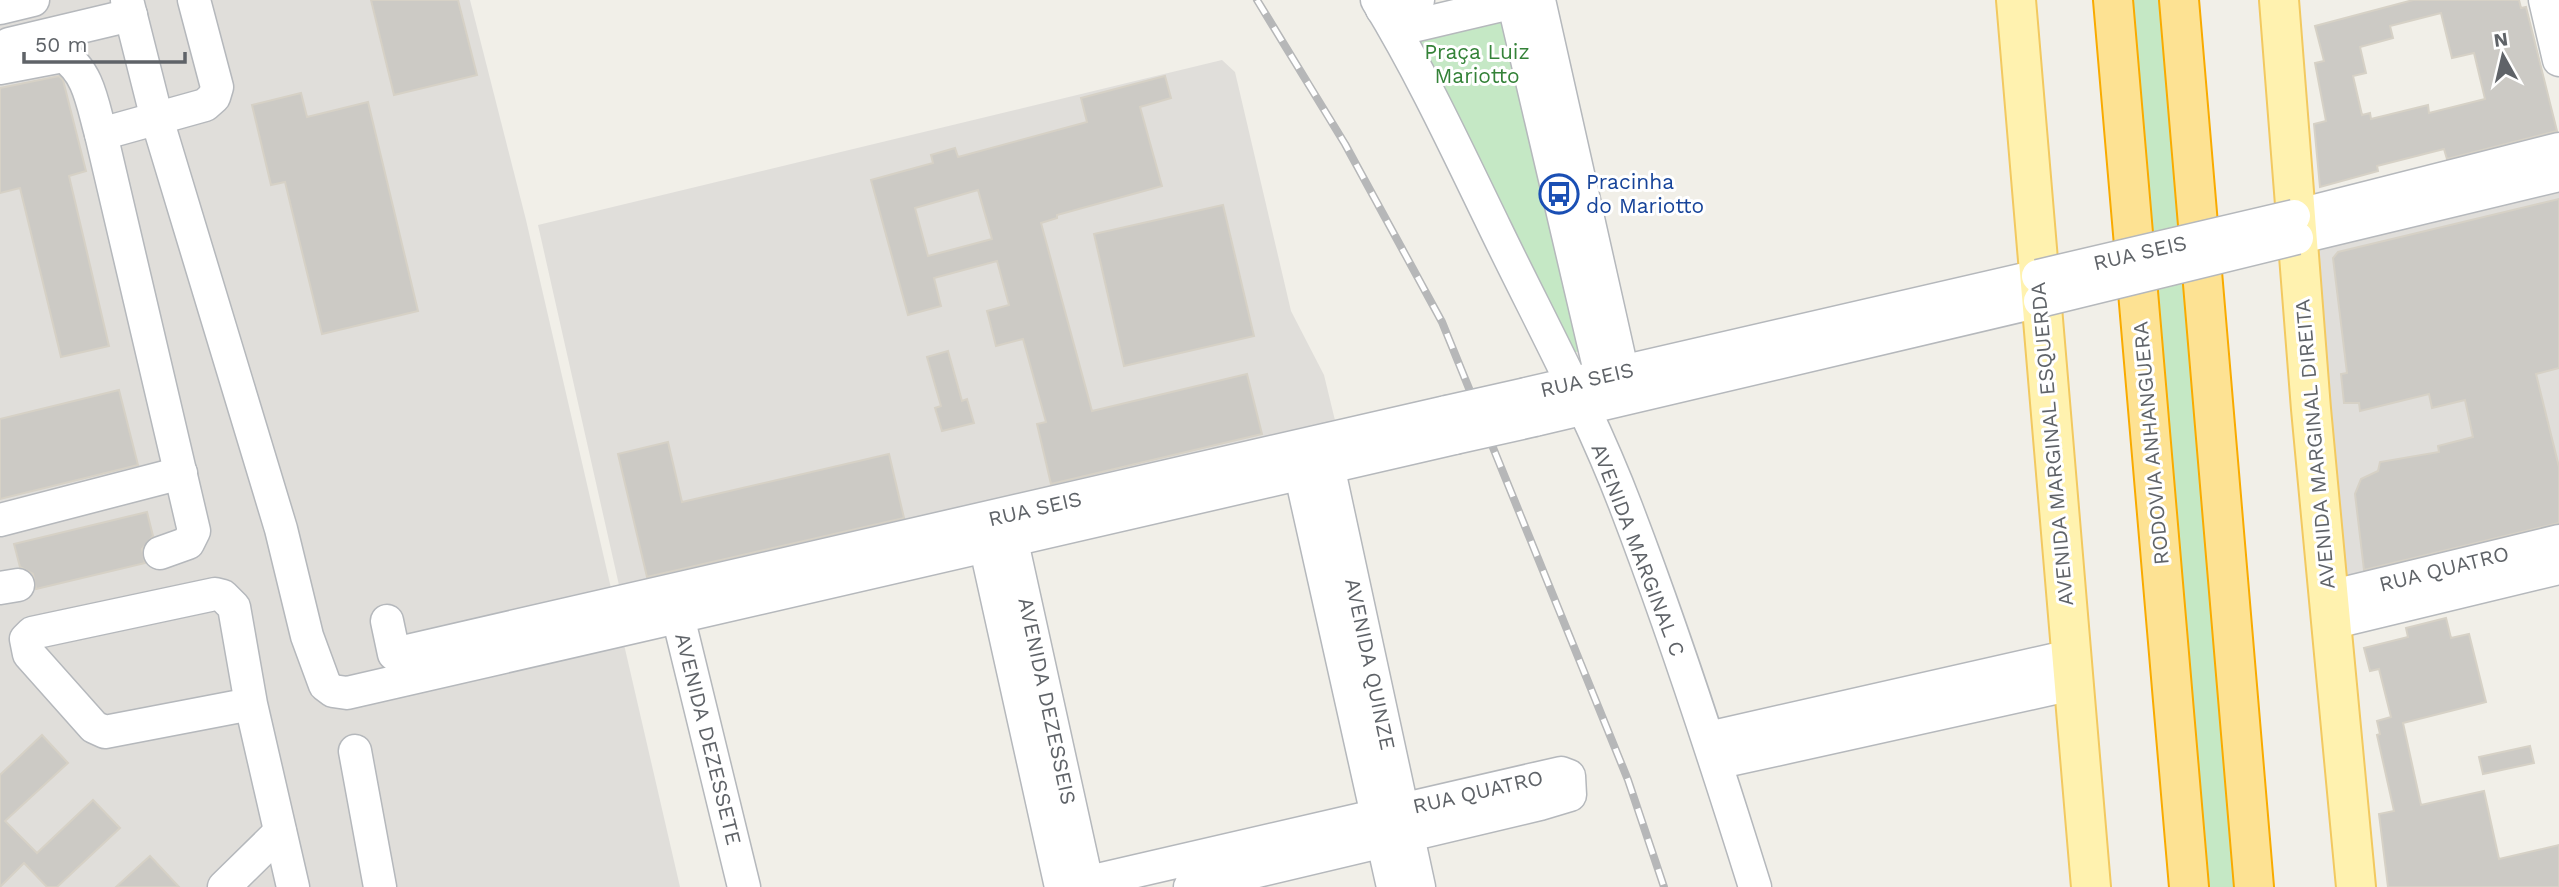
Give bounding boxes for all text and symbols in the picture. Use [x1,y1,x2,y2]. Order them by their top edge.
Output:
scale bar [24,21,186,65]
north arrow [2468,21,2538,91]
text: N [2492,27,2509,52]
text: 50 m [35,32,87,57]
park label: Praça Luiz Mariotto [1424,39,1530,88]
place label: Pracinha do Mariotto [1586,169,1704,218]
bus stop icon: Pracinha do Mariotto [1538,173,1580,215]
street label: RUA SEIS [2091,230,2189,275]
street label: AVENIDA MARGINAL ESQUERDA [2025,281,2078,607]
street label: AVENIDA MARGINAL DIREITA [2289,298,2340,590]
street label: RODOVIA ANHANGUERA [2127,320,2174,566]
street label: RUA SEIS [1538,357,1636,402]
street label: AVENIDA MARGINAL C [1586,440,1691,660]
street label: RUA SEIS [986,486,1084,531]
street label: RUA QUATRO [2376,540,2511,597]
street label: AVENIDA QUINZE [1340,576,1401,752]
street label: AVENIDA DEZESSEIS [1013,595,1082,807]
street label: AVENIDA DEZESSETE [670,630,747,848]
street label: RUA QUATRO [1410,764,1545,819]

